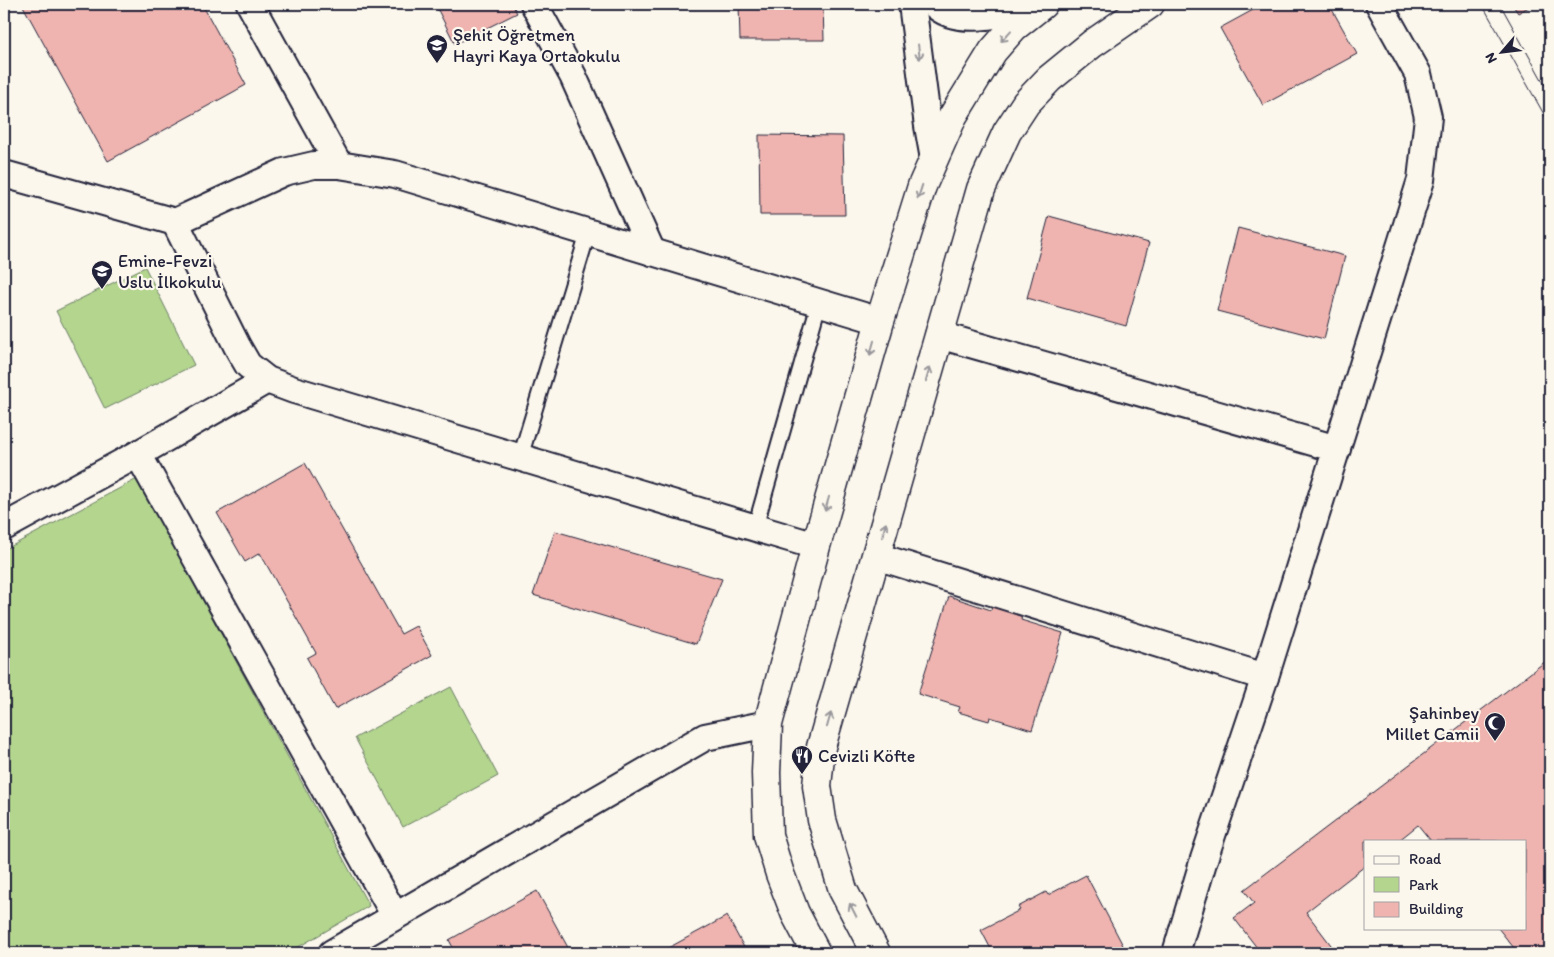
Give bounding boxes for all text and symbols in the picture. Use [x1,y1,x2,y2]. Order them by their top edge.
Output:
place label: Şehit Öğretmen Hayri Kaya Ortaokulu [453,24,620,67]
north arrow [1476,28,1526,78]
one-way arrow [1001,29,1012,42]
school or university icon: Şehit Öğretmen Hayri Kaya Ortaokulu [425,33,449,64]
one-way arrow [914,44,924,60]
text: N [1481,50,1501,66]
one-way arrow [915,184,924,200]
place label: Emine-Fevzi Uslu İlkokulu [118,250,221,293]
school or university icon: Emine-Fevzi Uslu İlkokulu [90,259,114,290]
one-way arrow [867,339,876,355]
one-way arrow [924,366,934,382]
one-way arrow [822,496,832,512]
one-way arrow [879,522,889,538]
place label: Şahinbey Millet Camii [1385,702,1480,745]
mosque icon: Şahinbey Millet Camii [1483,711,1507,742]
one-way arrow [825,712,835,728]
restaurant icon: Cevizli Köfte [790,744,814,775]
place label: Cevizli Köfte [818,745,915,767]
legend [1364,840,1526,930]
text: Road [1409,850,1442,868]
text: Park [1409,876,1439,894]
text: Building [1409,900,1463,918]
one-way arrow [848,903,857,918]

